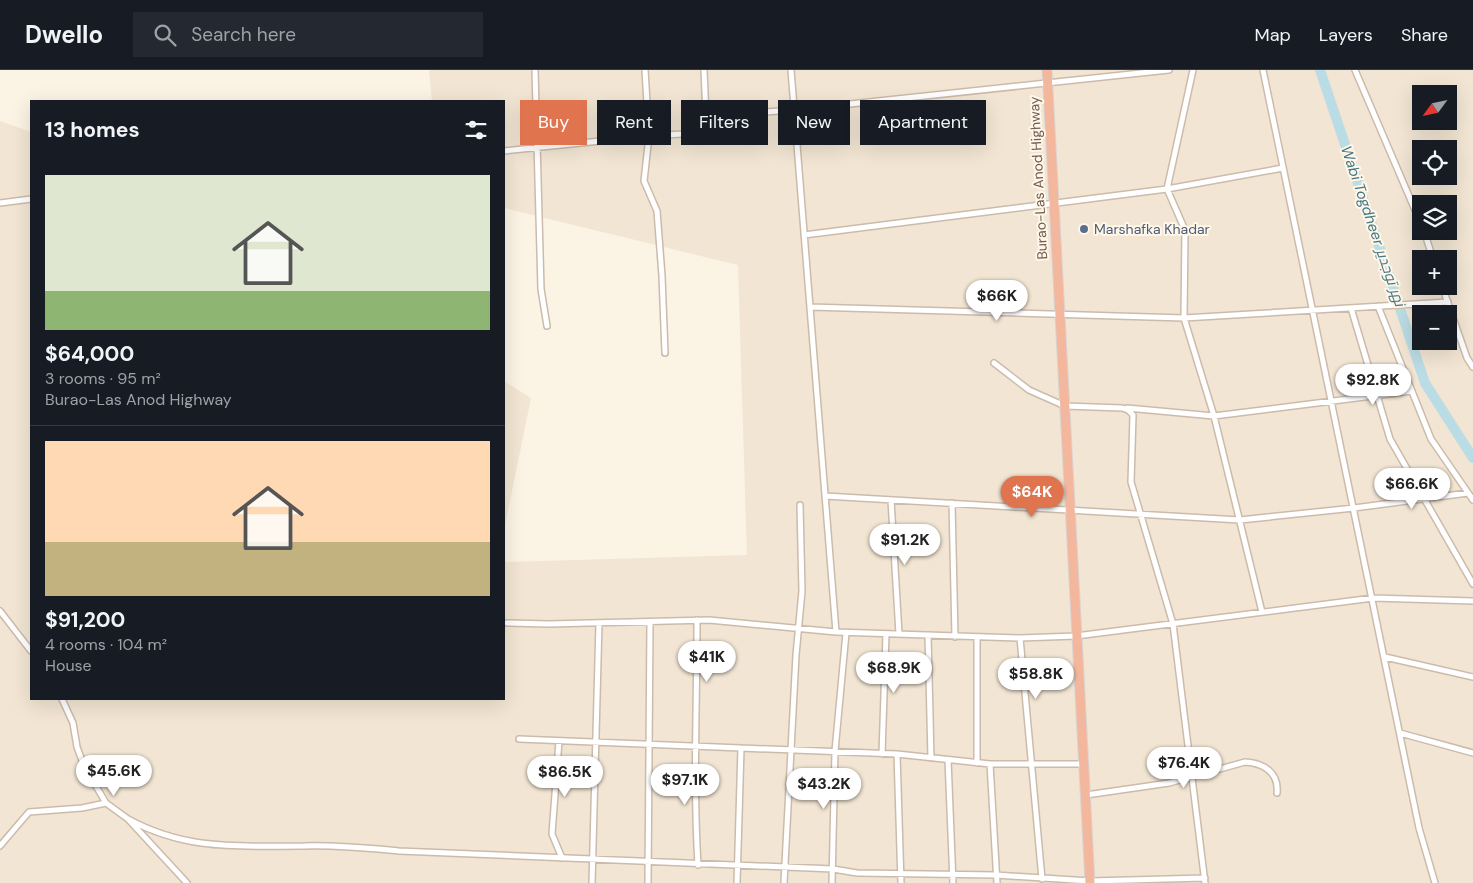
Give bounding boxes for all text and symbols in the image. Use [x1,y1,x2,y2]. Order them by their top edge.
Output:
search box [133,12,483,57]
text: Dwello [25,19,103,50]
icon: search [151,21,179,49]
text: Search here [191,22,296,47]
text: Map [1255,23,1291,47]
text: Layers [1319,23,1373,47]
text: Share [1401,23,1448,47]
north arrow [1412,85,1458,130]
map controls [1412,85,1457,350]
street label: Burao-Las Anod Highway [1025,96,1051,260]
chip: Buy [520,100,587,145]
chip: Rent [597,100,671,145]
chip: Filters [681,100,768,145]
chip: New [778,100,850,145]
chip: Apartment [860,100,986,145]
text: 13 homes [45,116,140,144]
icon: filters [462,116,490,144]
button: locate [1412,140,1457,185]
water label: Wabi Togdheer نهر توجدير [1336,143,1411,311]
button: layers [1412,195,1457,240]
icon: home [223,208,313,298]
place label: Marshafka Khadar [1094,220,1210,238]
marker: Marshafka Khadar [1078,223,1090,235]
button: + [1412,250,1457,295]
pin: $66K [967,280,1027,322]
text: $66K [977,285,1017,306]
button: − [1412,305,1457,350]
text: $64,000 [45,340,134,368]
pin: $92.8K [1332,364,1414,406]
text: 3 rooms · 95 m² [45,368,161,389]
text: $92.8K [1346,369,1400,390]
text: Burao-Las Anod Highway [45,389,232,410]
pin: $66.6K [1371,468,1453,510]
icon: home [223,473,313,563]
text: $66.6K [1385,473,1439,494]
pin: $64K [1002,476,1062,518]
text: $64K [1012,481,1052,502]
pin: $91.2K [864,524,946,566]
text: $91.2K [880,529,930,550]
text: $91,200 [45,606,125,634]
text: 4 rooms · 104 m² [45,634,167,655]
pin: $41K [677,640,737,683]
text: $41K [689,646,725,667]
pin: $68.9K [853,652,935,694]
text: House [45,655,92,676]
text: $68.9K [867,657,921,678]
pin: $58.8K [995,658,1077,700]
text: $58.8K [1009,663,1063,684]
pin: $76.4K [1143,746,1225,789]
text: $76.4K [1158,752,1210,773]
pin: $45.6K [73,754,155,797]
pin: $86.5K [524,756,606,798]
text: $45.6K [87,760,141,781]
text: $86.5K [538,761,592,782]
pin: $97.1K [644,764,726,806]
pin: $43.2K [783,768,865,810]
text: $97.1K [661,769,709,790]
text: $43.2K [797,773,851,794]

